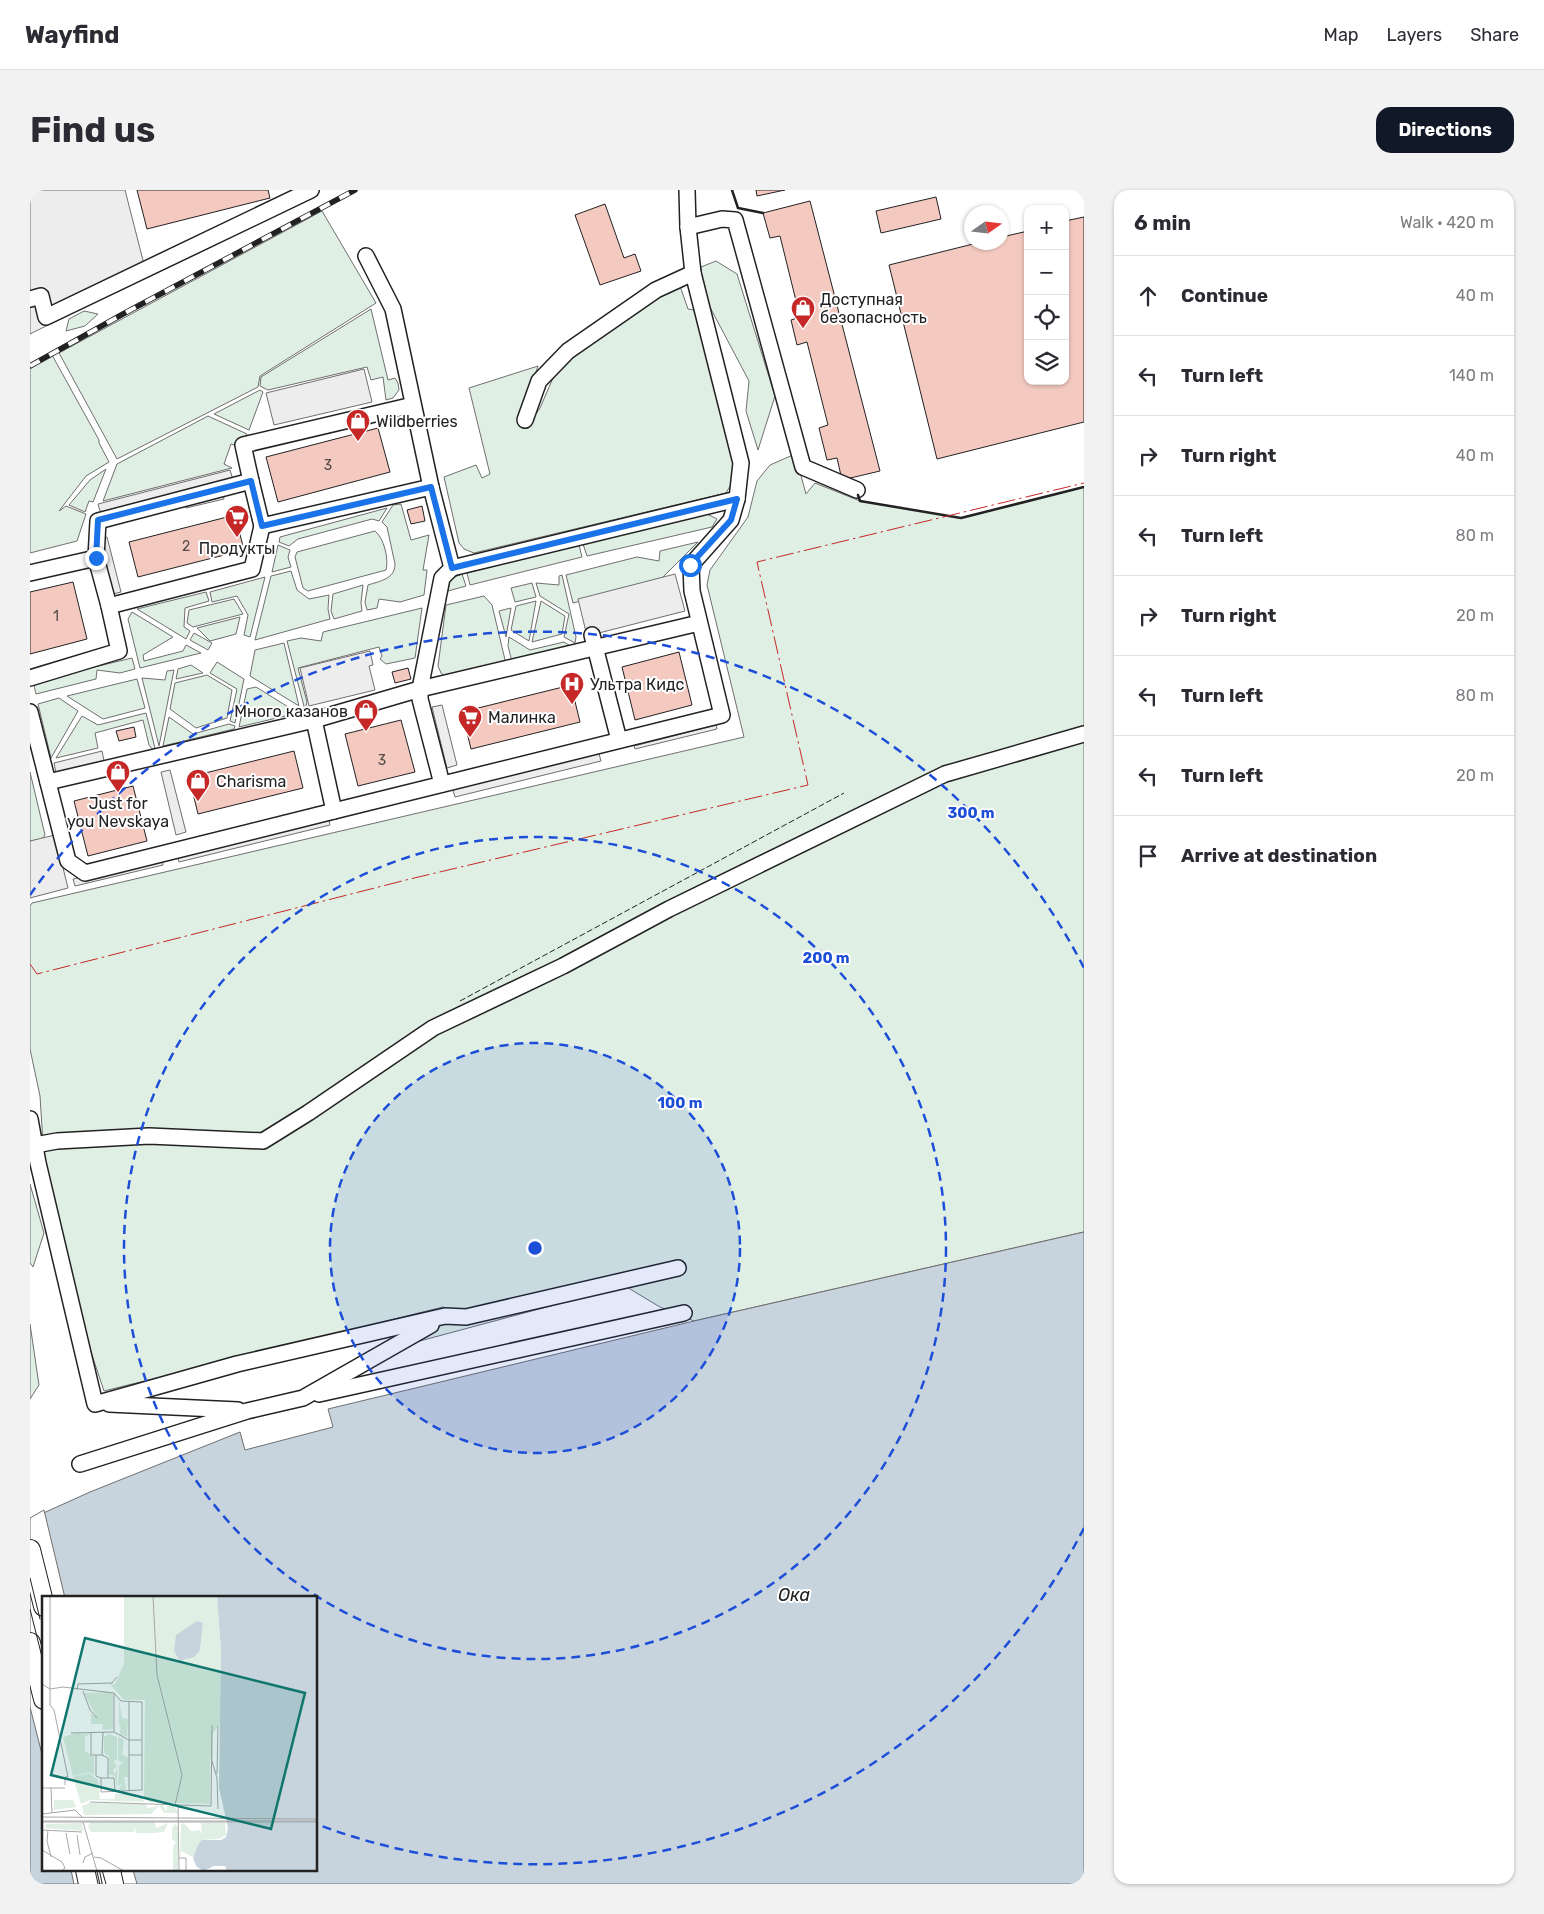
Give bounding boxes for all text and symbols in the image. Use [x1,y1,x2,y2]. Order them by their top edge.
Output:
text: Wayfind [25,21,119,49]
text: Map [1324,24,1359,46]
text: Layers [1387,24,1442,46]
text: Share [1470,24,1519,46]
button: Directions [1376,107,1514,153]
text: Find us [30,109,155,151]
north arrow [964,205,1009,250]
map controls [1024,205,1069,385]
button: + [1024,205,1069,250]
text: 6 min [1134,210,1191,235]
text: Walk · 420 m [1400,213,1494,232]
button: − [1024,250,1069,295]
icon: ahead [1134,282,1162,310]
text: Continue [1181,284,1268,307]
text: 40 m [1456,286,1494,305]
place label: Доступная безопасность [820,290,927,327]
shop icon: Доступная безопасность [790,295,816,329]
button: locate [1024,295,1069,340]
button: layers [1024,340,1069,385]
icon: left [1134,362,1162,390]
text: Turn left [1181,364,1263,387]
text: 140 m [1449,366,1494,385]
shop icon: Wildberries [345,408,371,442]
place label: Wildberries [376,412,458,431]
icon: right [1134,442,1162,470]
text: Turn right [1181,444,1276,467]
text: 40 m [1456,446,1494,465]
house number: 3 [324,457,332,474]
supermarket icon: Продукты [224,504,250,538]
icon: left [1134,522,1162,550]
text: Turn left [1181,524,1263,547]
text: 80 m [1456,526,1494,545]
house number: 2 [182,538,190,555]
place label: Продукты [199,539,275,558]
route end [85,547,108,570]
route start [679,554,702,577]
icon: right [1134,602,1162,630]
text: Turn right [1181,604,1276,627]
text: 20 m [1456,606,1494,625]
house number: 1 [53,608,59,625]
hospital icon: Ультра Кидс [559,671,585,705]
place label: Ультра Кидс [590,675,685,694]
icon: left [1134,682,1162,710]
text: Turn left [1181,684,1263,707]
text: 80 m [1456,686,1494,705]
shop icon: Много казанов [353,698,379,732]
place label: Много казанов [234,702,348,721]
supermarket icon: Малинка [457,704,483,738]
place label: Малинка [488,708,556,727]
house number: 3 [378,752,386,769]
shop icon: Just for you Nevskaya [105,759,131,793]
icon: left [1134,762,1162,790]
text: Turn left [1181,764,1263,787]
text: 20 m [1456,766,1494,785]
shop icon: Charisma [185,768,211,802]
place label: Charisma [216,772,286,791]
place label: Just for you Nevskaya [67,794,169,831]
text: 300 m [947,804,995,822]
icon: arrive [1134,842,1162,870]
text: Arrive at destination [1181,844,1377,867]
text: 200 m [802,949,850,967]
text: 100 m [658,1094,702,1112]
centre of rings [526,1239,544,1257]
water label: Ока [778,1584,811,1606]
inset map [42,1596,318,1872]

